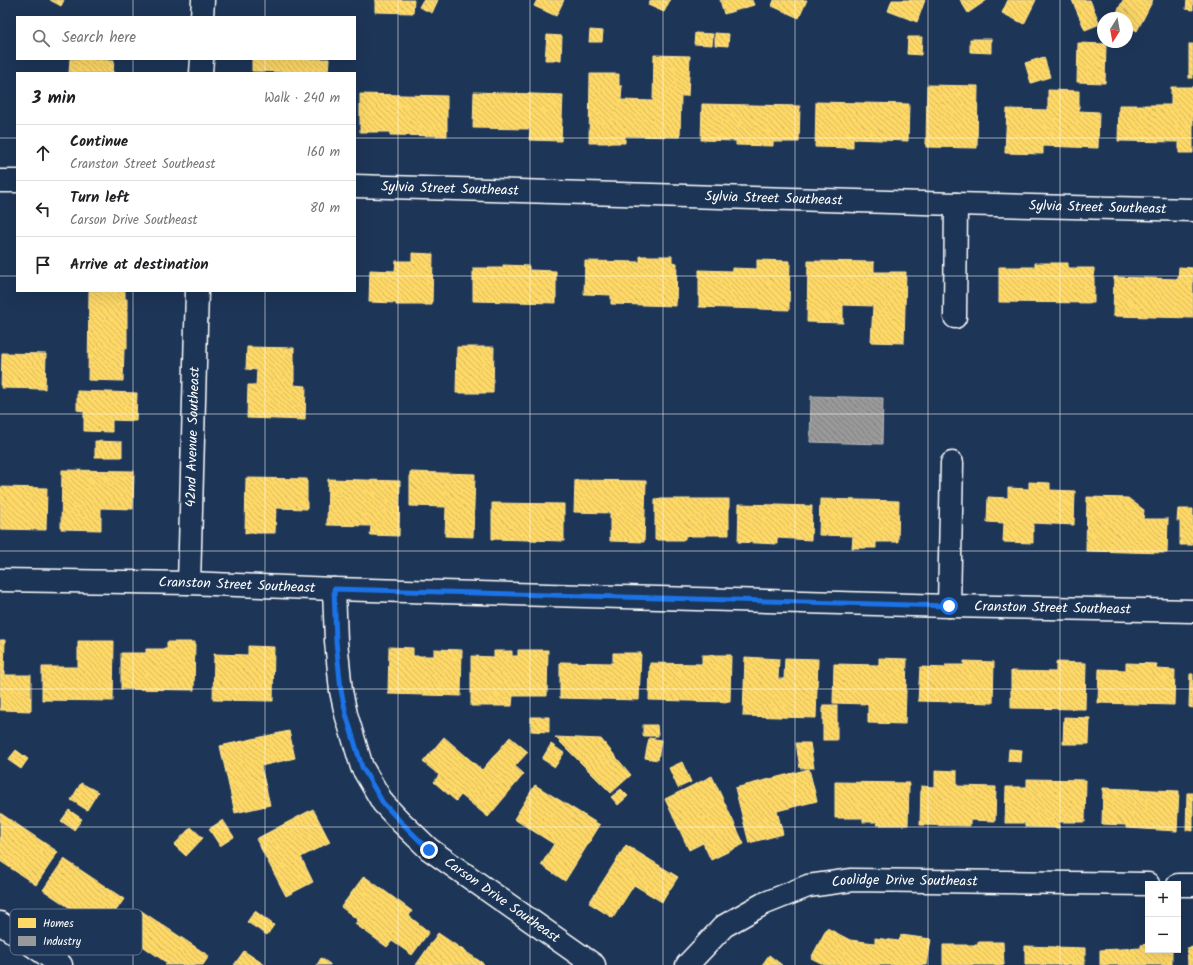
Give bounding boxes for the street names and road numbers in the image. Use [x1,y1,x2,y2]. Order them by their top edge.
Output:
street label: Sylvia Street Southeast [381,176,520,202]
street label: Sylvia Street Southeast [705,185,844,212]
street label: Sylvia Street Southeast [1029,195,1167,220]
street label: 42nd Avenue Southeast [180,366,206,508]
street label: Cranston Street Southeast [158,572,316,599]
street label: Cranston Street Southeast [974,596,1132,621]
street label: Carson Drive Southeast [439,852,565,949]
street label: Coolidge Drive Southeast [830,869,978,894]

